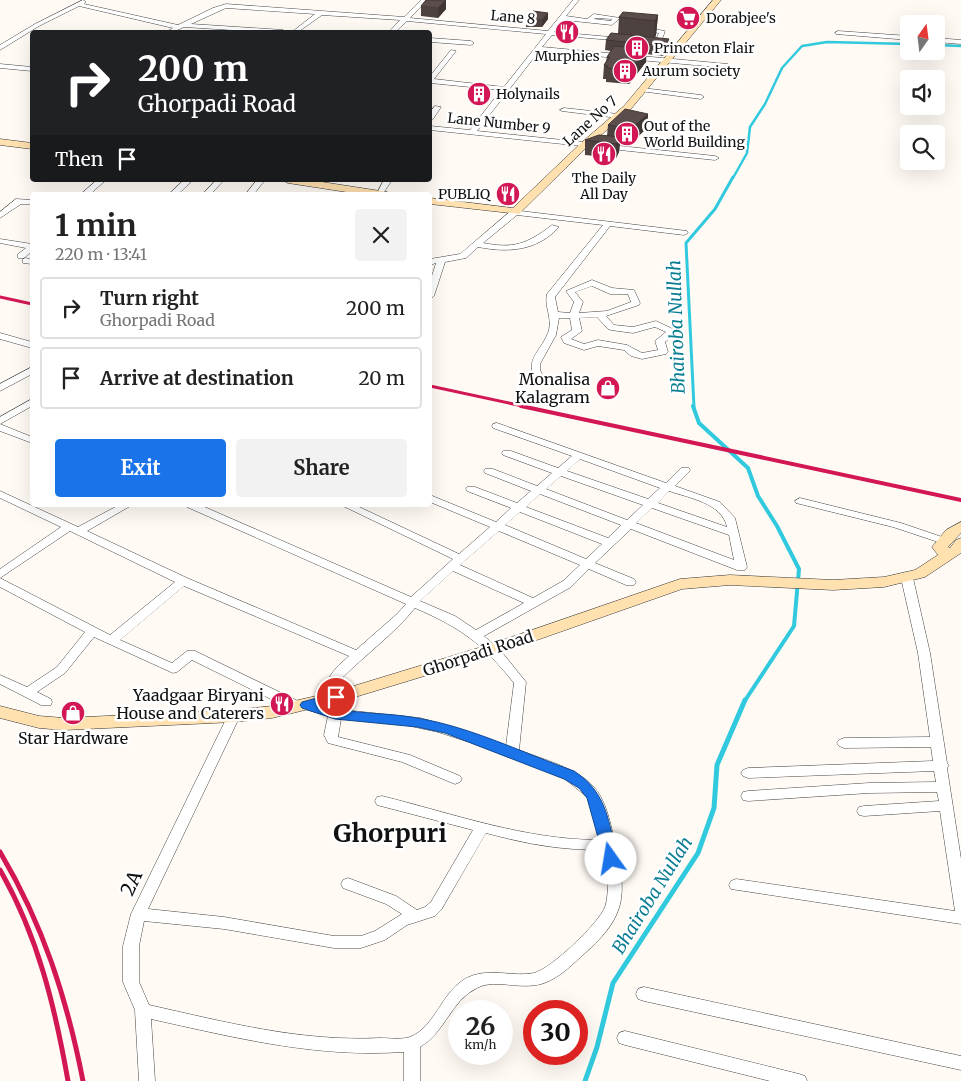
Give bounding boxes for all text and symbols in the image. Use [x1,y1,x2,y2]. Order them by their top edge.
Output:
supermarket icon: Dorabjee's [675,5,701,31]
street label: Lane 8 [490,6,536,28]
place label: Dorabjee's [706,9,776,27]
north arrow [900,15,945,60]
map controls [900,15,945,170]
restaurant icon: Murphies [554,19,580,45]
building icon: Princeton Flair [624,35,650,61]
place label: Princeton Flair [654,39,755,57]
text: 200 m [138,47,248,91]
place label: Murphies [534,47,600,65]
icon: right [55,50,120,115]
building icon: Aurum society [612,58,638,84]
place label: Aurum society [641,62,741,80]
button: sound [900,70,945,115]
building icon: Holynails [466,81,492,107]
place label: Holynails [496,85,560,103]
text: Ghorpadi Road [138,90,296,118]
street label: Lane No 7 [559,92,621,150]
street label: Lane Number 9 [446,109,552,137]
place label: Out of the World Building [643,117,745,151]
building icon: Out of the World Building [614,121,640,147]
button: search [900,125,945,170]
restaurant icon: The Daily All Day [591,141,617,167]
icon: arrive [113,145,141,173]
text: Then [55,147,103,171]
place label: The Daily All Day [572,169,637,203]
restaurant icon: PUBLIQ [495,181,521,207]
place label: PUBLIQ [438,185,491,203]
text: 1 min [55,206,137,244]
button: close [355,209,407,261]
text: 220 m · 13:41 [55,244,147,264]
water label: Bhairoba Nullah [662,260,690,394]
text: Turn right [100,286,199,310]
icon: right [57,294,85,322]
text: 200 m [346,296,405,320]
text: Ghorpadi Road [100,310,215,330]
icon: arrive [57,364,85,392]
text: Arrive at destination [100,366,294,390]
text: 20 m [358,366,405,390]
place label: Monalisa Kalagram [515,369,590,407]
shop icon: Monalisa Kalagram [595,375,621,401]
button: Exit [55,439,226,497]
button: Share [236,439,407,497]
street label: Ghorpadi Road [420,626,536,680]
pin [315,676,357,718]
icon: arrive [322,683,350,711]
place label: Yaadgaar Biryani House and Caterers [116,685,264,723]
restaurant icon: Yaadgaar Biryani House and Caterers [269,691,295,717]
shop icon: Star Hardware [60,700,86,726]
place label: Star Hardware [18,728,128,748]
district label: Ghorpuri [333,817,447,849]
position arrow [584,832,636,884]
water label: Bhairoba Nullah [607,832,697,958]
street label: 2A [115,866,147,899]
speed limit sign: 30 [523,1000,588,1065]
text: 26 [466,1010,495,1042]
text: km/h [465,1037,496,1052]

